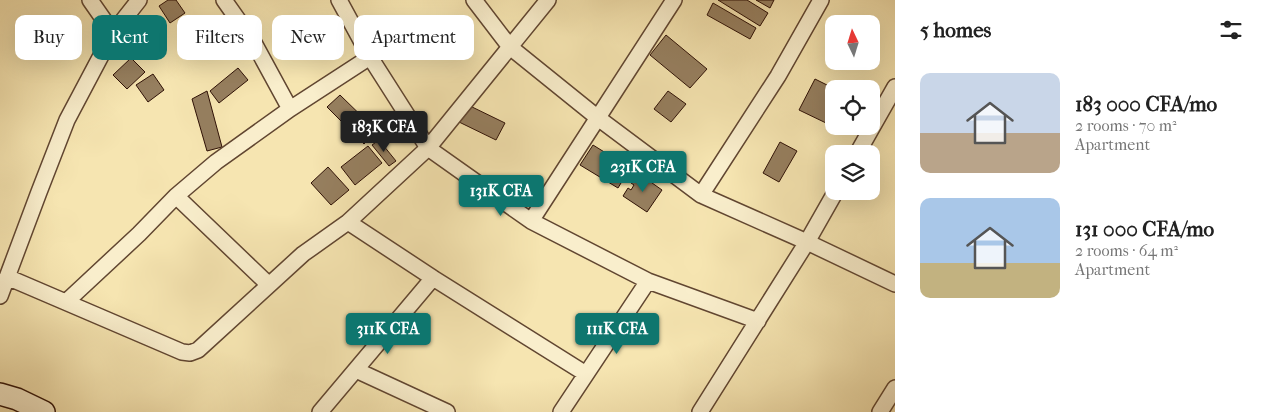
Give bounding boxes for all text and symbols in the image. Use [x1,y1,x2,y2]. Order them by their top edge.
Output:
chip: Buy [15,15,82,60]
chip: Rent [92,15,167,60]
chip: Filters [177,15,262,60]
chip: New [272,15,344,60]
chip: Apartment [354,15,474,60]
north arrow [825,15,880,70]
map controls [825,15,880,200]
icon: filters [1217,16,1245,44]
text: 5 homes [920,18,991,42]
button: locate [825,80,880,135]
text: 183 000 CFA/mo [1075,92,1217,116]
icon: home [960,93,1020,153]
pin: 183K CFA [332,110,436,153]
text: 2 rooms · 70 m² [1075,116,1177,135]
text: 183K CFA [352,117,416,136]
text: Apartment [1075,135,1150,154]
button: layers [825,145,880,200]
pin: 231K CFA [591,150,695,193]
text: 231K CFA [610,157,676,176]
pin: 131K CFA [449,174,553,217]
text: 131K CFA [470,181,532,200]
text: 131 000 CFA/mo [1075,217,1214,241]
icon: home [960,218,1020,278]
text: 2 rooms · 64 m² [1075,241,1178,260]
text: Apartment [1075,260,1150,279]
pin: 311K CFA [336,312,440,355]
pin: 111K CFA [565,312,669,355]
text: 311K CFA [357,319,419,338]
text: 111K CFA [586,319,648,338]

